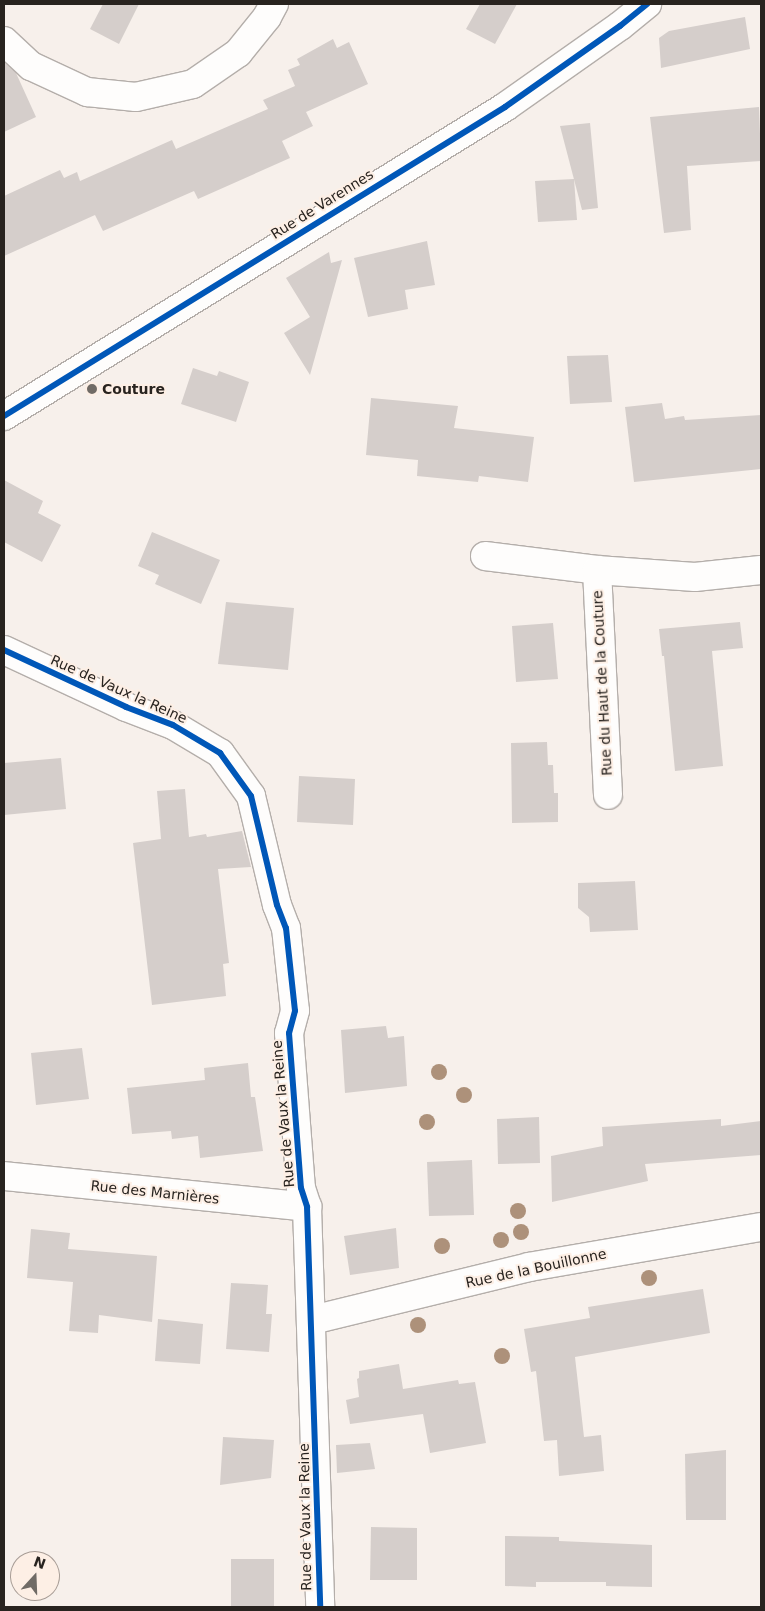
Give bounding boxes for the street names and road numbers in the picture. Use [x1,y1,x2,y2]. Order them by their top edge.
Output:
street label: Rue de Varennes [268,166,376,242]
street label: Rue du Haut de la Couture [589,590,615,776]
street label: Rue de Vaux la Reine [48,651,190,727]
street label: Rue de Vaux la Reine [268,1040,298,1188]
street label: Rue des Marnières [90,1177,220,1207]
street label: Rue de la Bouillonne [464,1245,608,1291]
street label: Rue de Vaux la Reine [295,1443,315,1591]

